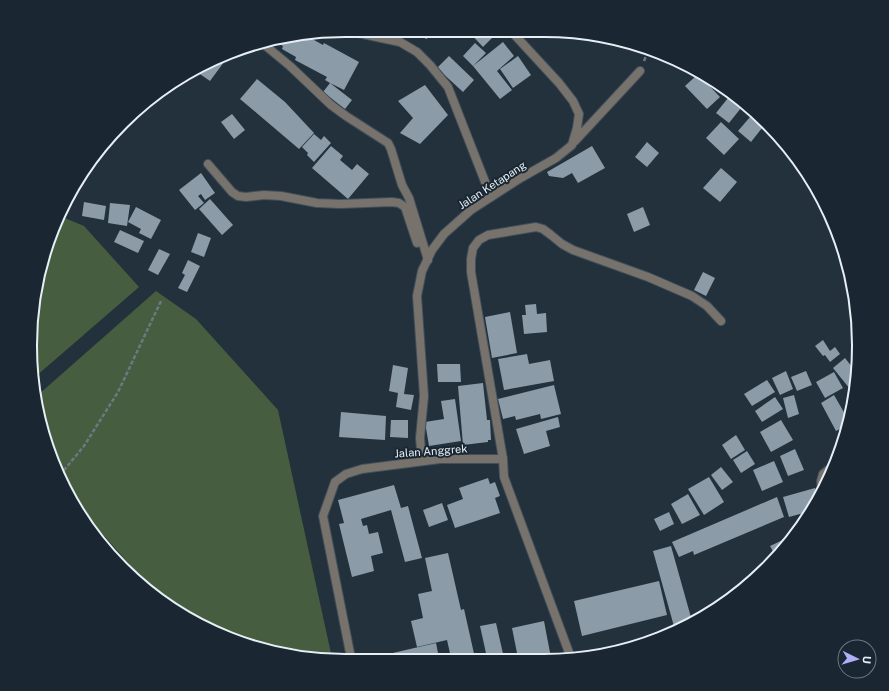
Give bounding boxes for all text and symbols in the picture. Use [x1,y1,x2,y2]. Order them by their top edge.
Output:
street label: Jalan Ketapang [456,159,528,211]
street label: Jalan Anggrek [394,442,468,460]
north arrow [837,639,877,679]
text: U [861,655,873,664]

